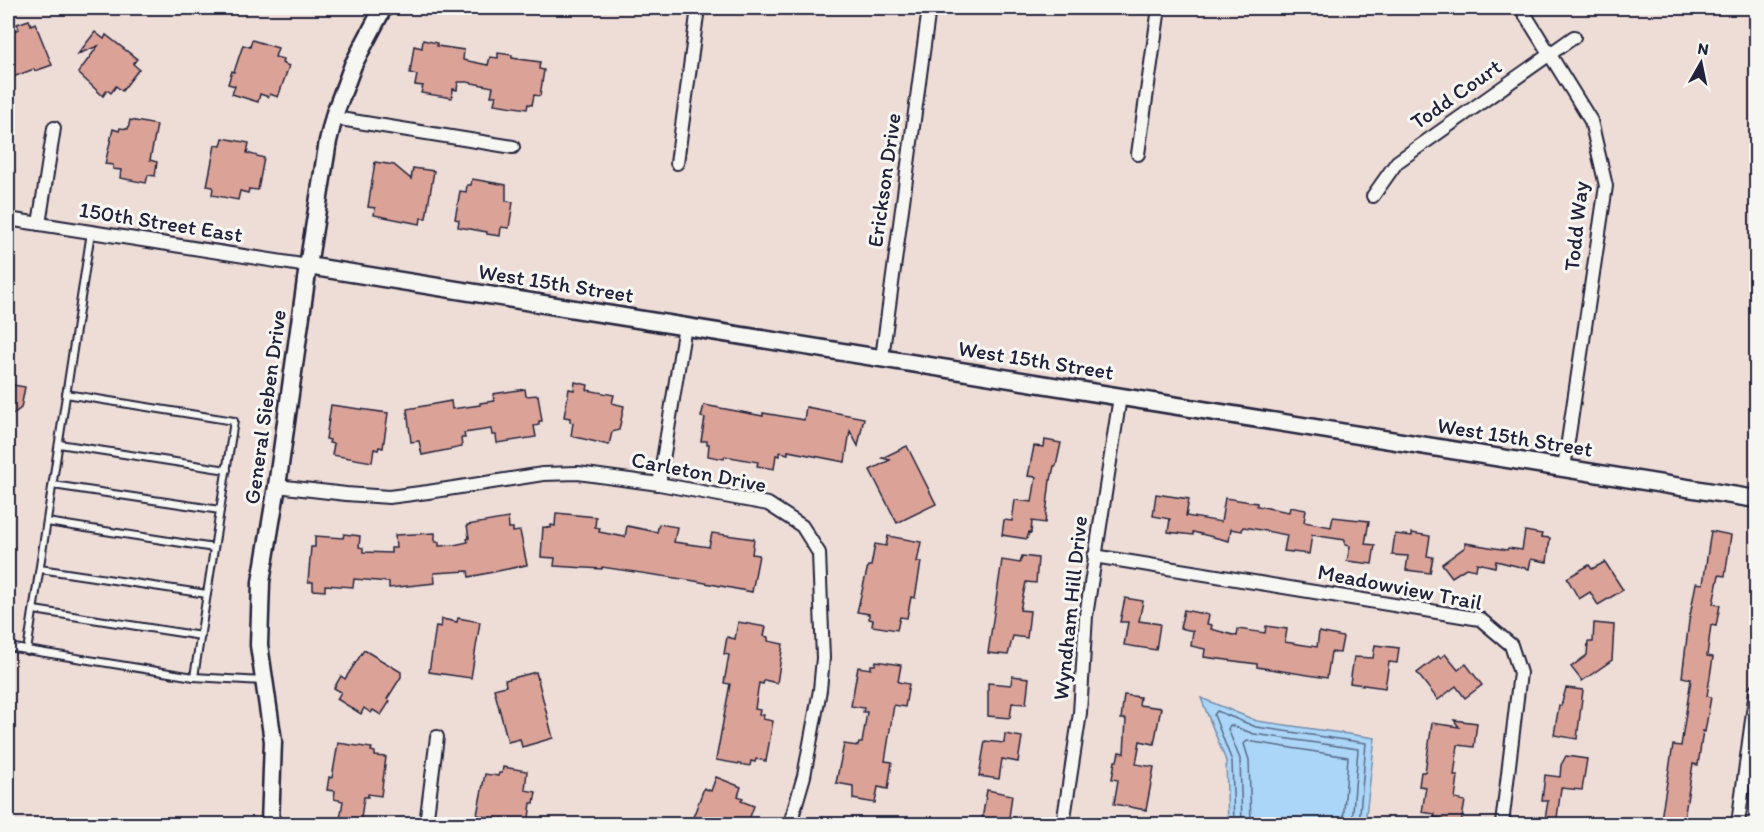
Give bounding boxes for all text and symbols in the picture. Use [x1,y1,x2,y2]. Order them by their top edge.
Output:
north arrow [1671,33,1731,93]
text: N [1696,38,1710,59]
street label: Todd Court [1405,53,1507,135]
street label: Erickson Drive [861,111,907,249]
street label: Todd Way [1558,179,1594,272]
street label: 150th Street East [77,196,245,248]
street label: West 15th Street [476,257,636,309]
street label: General Sieben Drive [238,308,292,506]
street label: West 15th Street [956,334,1116,386]
street label: West 15th Street [1435,411,1595,463]
street label: Carleton Drive [629,446,769,498]
street label: Wyndham Hill Drive [1047,514,1093,702]
street label: Meadowview Trail [1315,558,1485,616]

